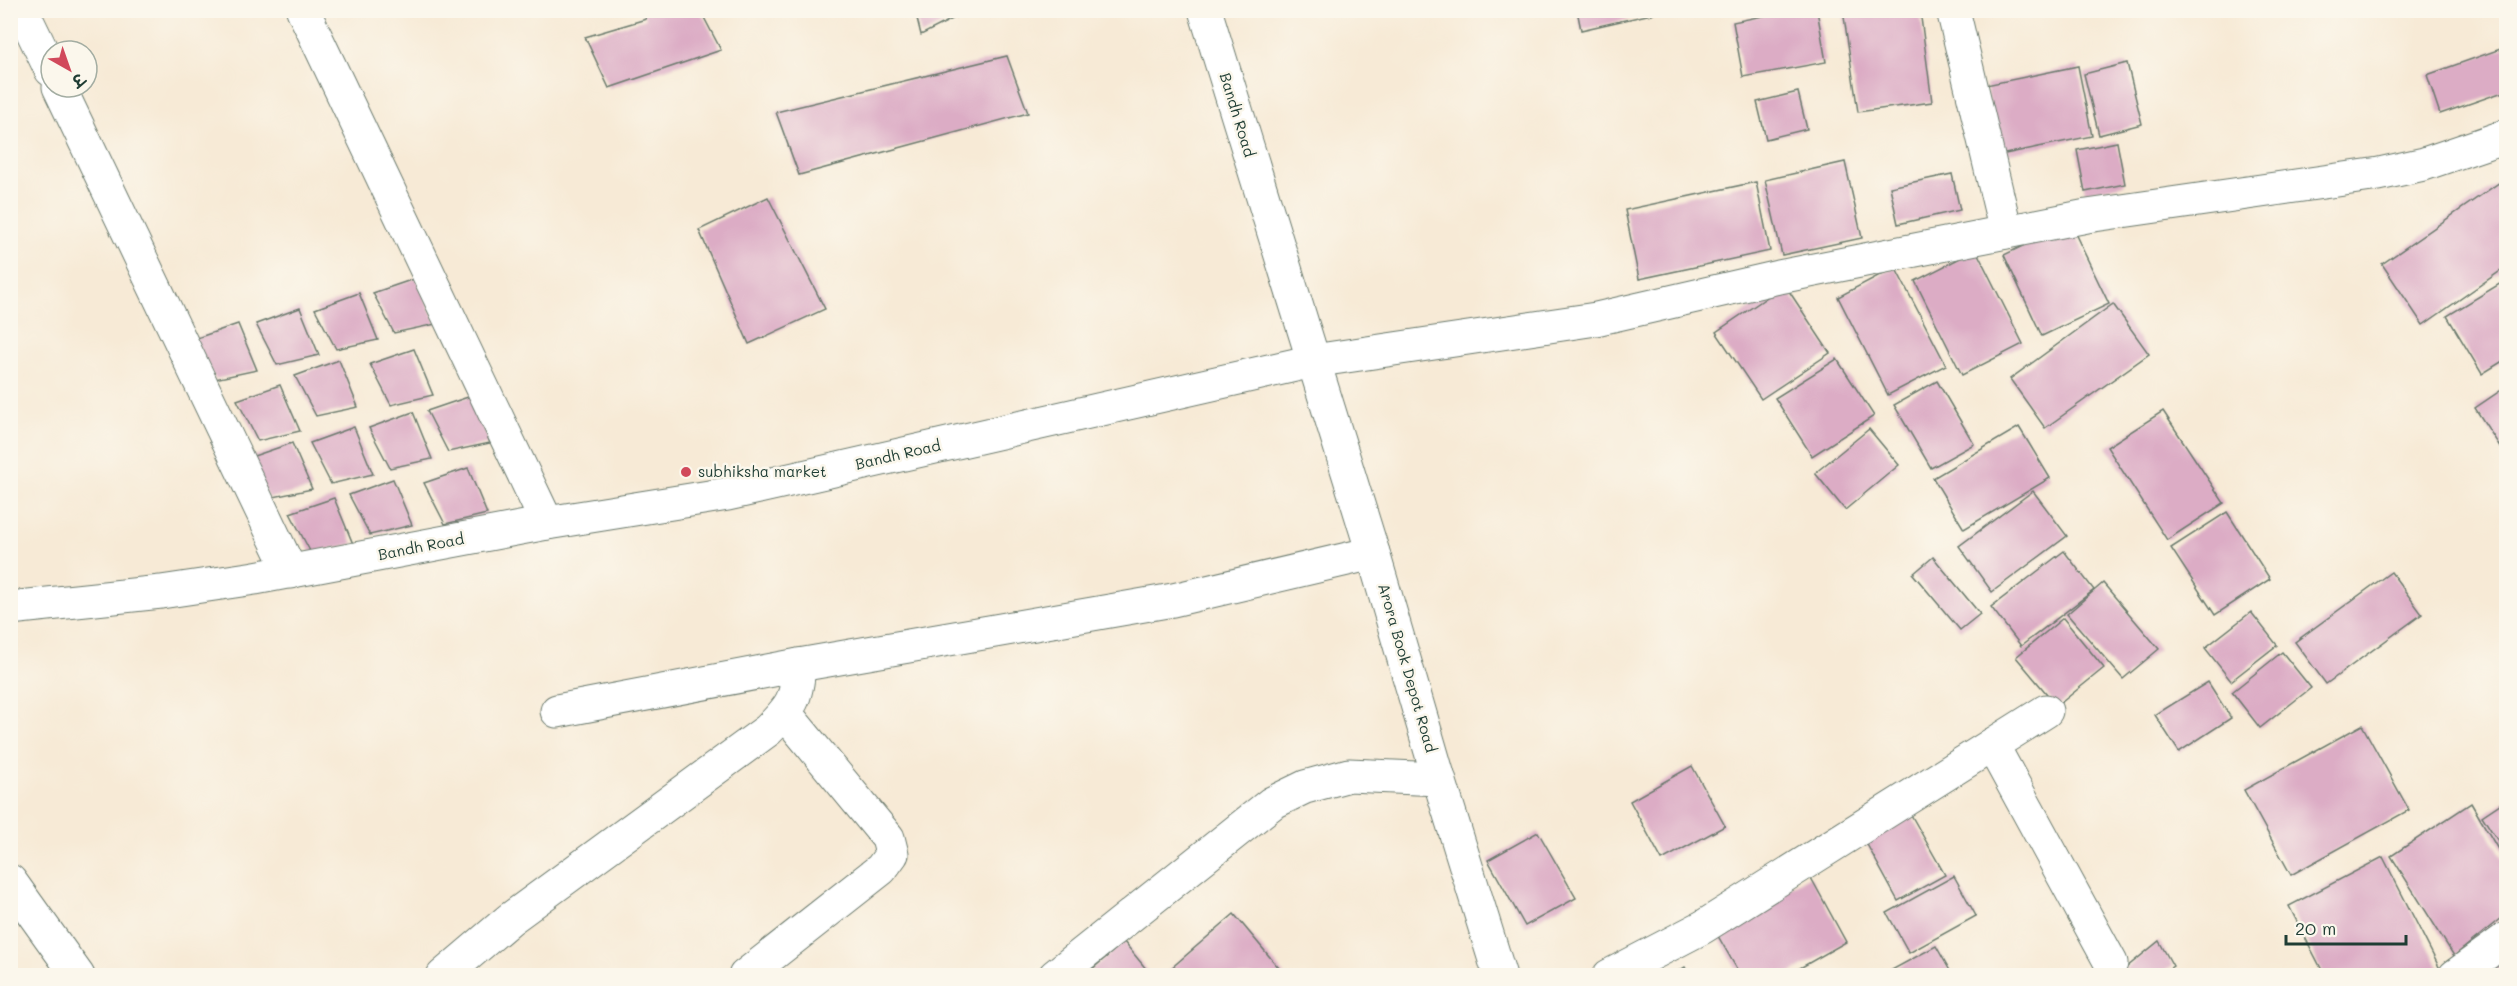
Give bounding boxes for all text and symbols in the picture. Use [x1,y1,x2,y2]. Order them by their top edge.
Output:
north arrow [39,39,99,99]
text: उ [67,68,91,93]
street label: Bandh Road [1216,70,1260,159]
street label: Bandh Road [853,434,942,474]
place label: subhiksha market [698,461,827,481]
marker: subhiksha market [679,465,693,479]
street label: Bandh Road [376,528,465,564]
street label: Arora Book Depot Road [1374,581,1442,755]
scale bar [2286,908,2406,946]
text: 20 m [2295,916,2336,940]

